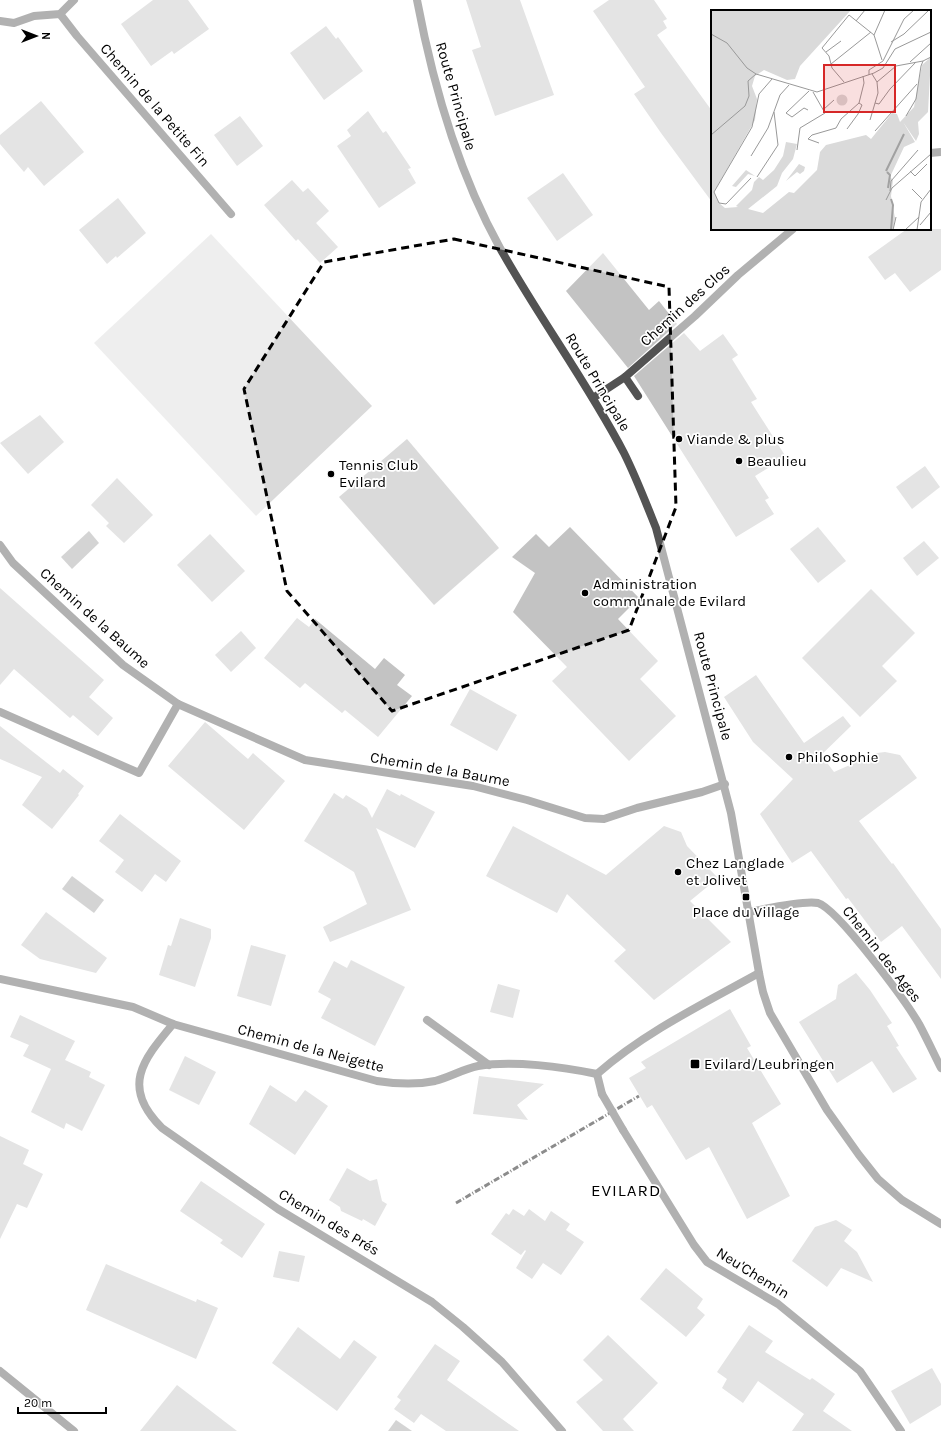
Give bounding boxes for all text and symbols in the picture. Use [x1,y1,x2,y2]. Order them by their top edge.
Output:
inset map [711,10,931,230]
north arrow [16,16,56,56]
text: N [39,32,52,40]
street label: Chemin de la Petite Fin [96,40,214,170]
street label: Route Principale [432,40,480,152]
street label: Chemin des Clos [636,260,734,350]
street label: Route Principale [562,329,634,435]
place label: Viande & plus [687,430,785,448]
marker: Viande & plus [674,434,684,444]
place label: Beaulieu [747,452,807,470]
place label: Tennis Club Evilard [339,456,418,491]
marker: Beaulieu [734,456,744,466]
marker: Tennis Club Evilard [326,469,336,479]
street label: Chemin de la Baume [36,564,154,672]
place label: Administration communale de Evilard [593,575,746,610]
marker: Administration communale de Evilard [580,588,590,598]
street label: Route Principale [690,630,736,742]
street label: Chemin de la Baume [369,748,511,790]
place label: PhiloSophie [797,748,878,766]
marker: PhiloSophie [784,752,794,762]
place label: Chez Langlade et Jolivet [686,854,784,889]
marker: Chez Langlade et Jolivet [673,867,683,877]
marker: Place du Village [741,892,751,902]
street label: Chemin des Ages [839,902,925,1006]
place label: Place du Village [692,903,800,921]
street label: Chemin de la Neigette [236,1020,386,1076]
place label: Evilard/Leubringen [704,1055,835,1073]
marker: Evilard/Leubringen [689,1058,701,1070]
district label: EVILARD [591,1180,661,1200]
street label: Chemin des Prés [275,1185,383,1259]
street label: Neu'Chemin [713,1243,793,1303]
scale bar [18,1389,106,1415]
text: 20 m [24,1396,52,1410]

